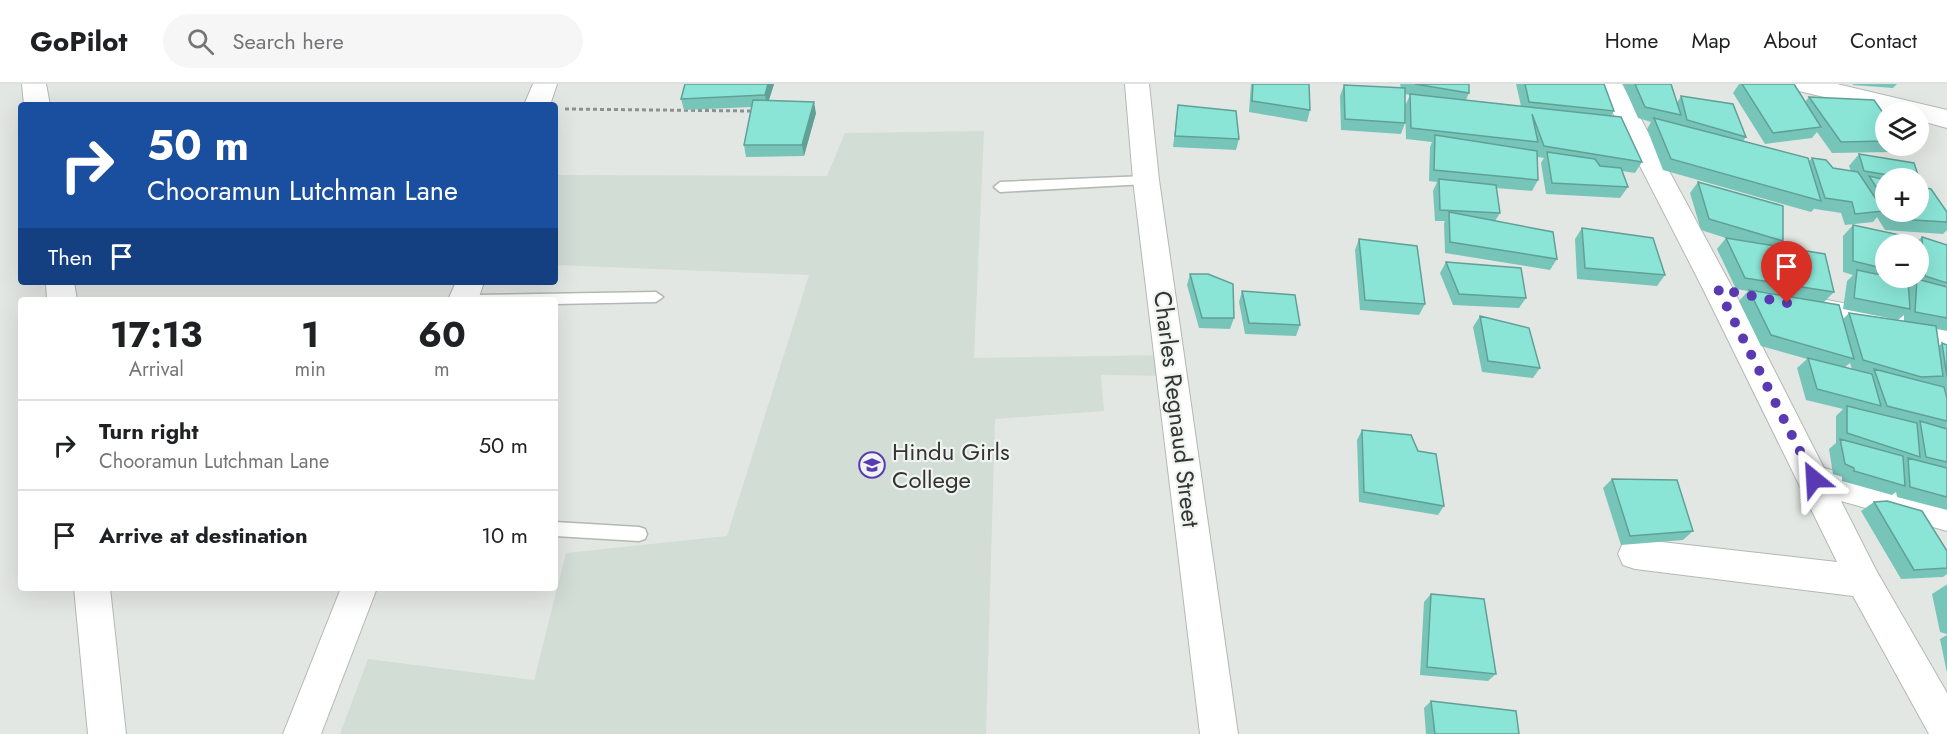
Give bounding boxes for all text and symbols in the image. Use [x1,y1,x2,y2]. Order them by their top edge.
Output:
search box [163,14,583,68]
text: GoPilot [30,21,127,62]
icon: search [184,25,217,58]
text: Search here [232,25,344,57]
text: Home [1605,26,1658,56]
text: Map [1691,26,1731,56]
text: About [1764,26,1817,56]
text: Contact [1850,26,1917,56]
map controls [1875,102,1929,288]
button: layers [1875,102,1929,156]
text: 50 m [147,115,249,176]
icon: right [48,126,126,204]
button: + [1875,168,1929,222]
text: Chooramun Lutchman Lane [147,171,458,210]
button: − [1875,234,1929,288]
icon: arrive [105,240,138,273]
text: Then [48,241,93,273]
pin [1761,241,1812,303]
icon: arrive [1770,250,1803,283]
street label: Charles Regnaud Street [1145,289,1209,529]
text: 17:13 [110,308,202,360]
text: 1 [301,308,319,360]
text: 60 [418,308,466,360]
text: Arrival [129,355,184,384]
text: min [295,355,326,384]
text: m [434,355,450,384]
text: Turn right [99,415,199,447]
icon: right [48,429,81,462]
text: 50 m [479,429,528,461]
place label: Hindu Girls College [892,434,1010,497]
text: Chooramun Lutchman Lane [99,447,329,476]
position arrow [1782,447,1846,511]
school or university icon: Hindu Girls College [857,450,887,480]
icon: arrive [48,519,81,552]
text: Arrive at destination [99,519,308,551]
text: 10 m [481,519,528,551]

